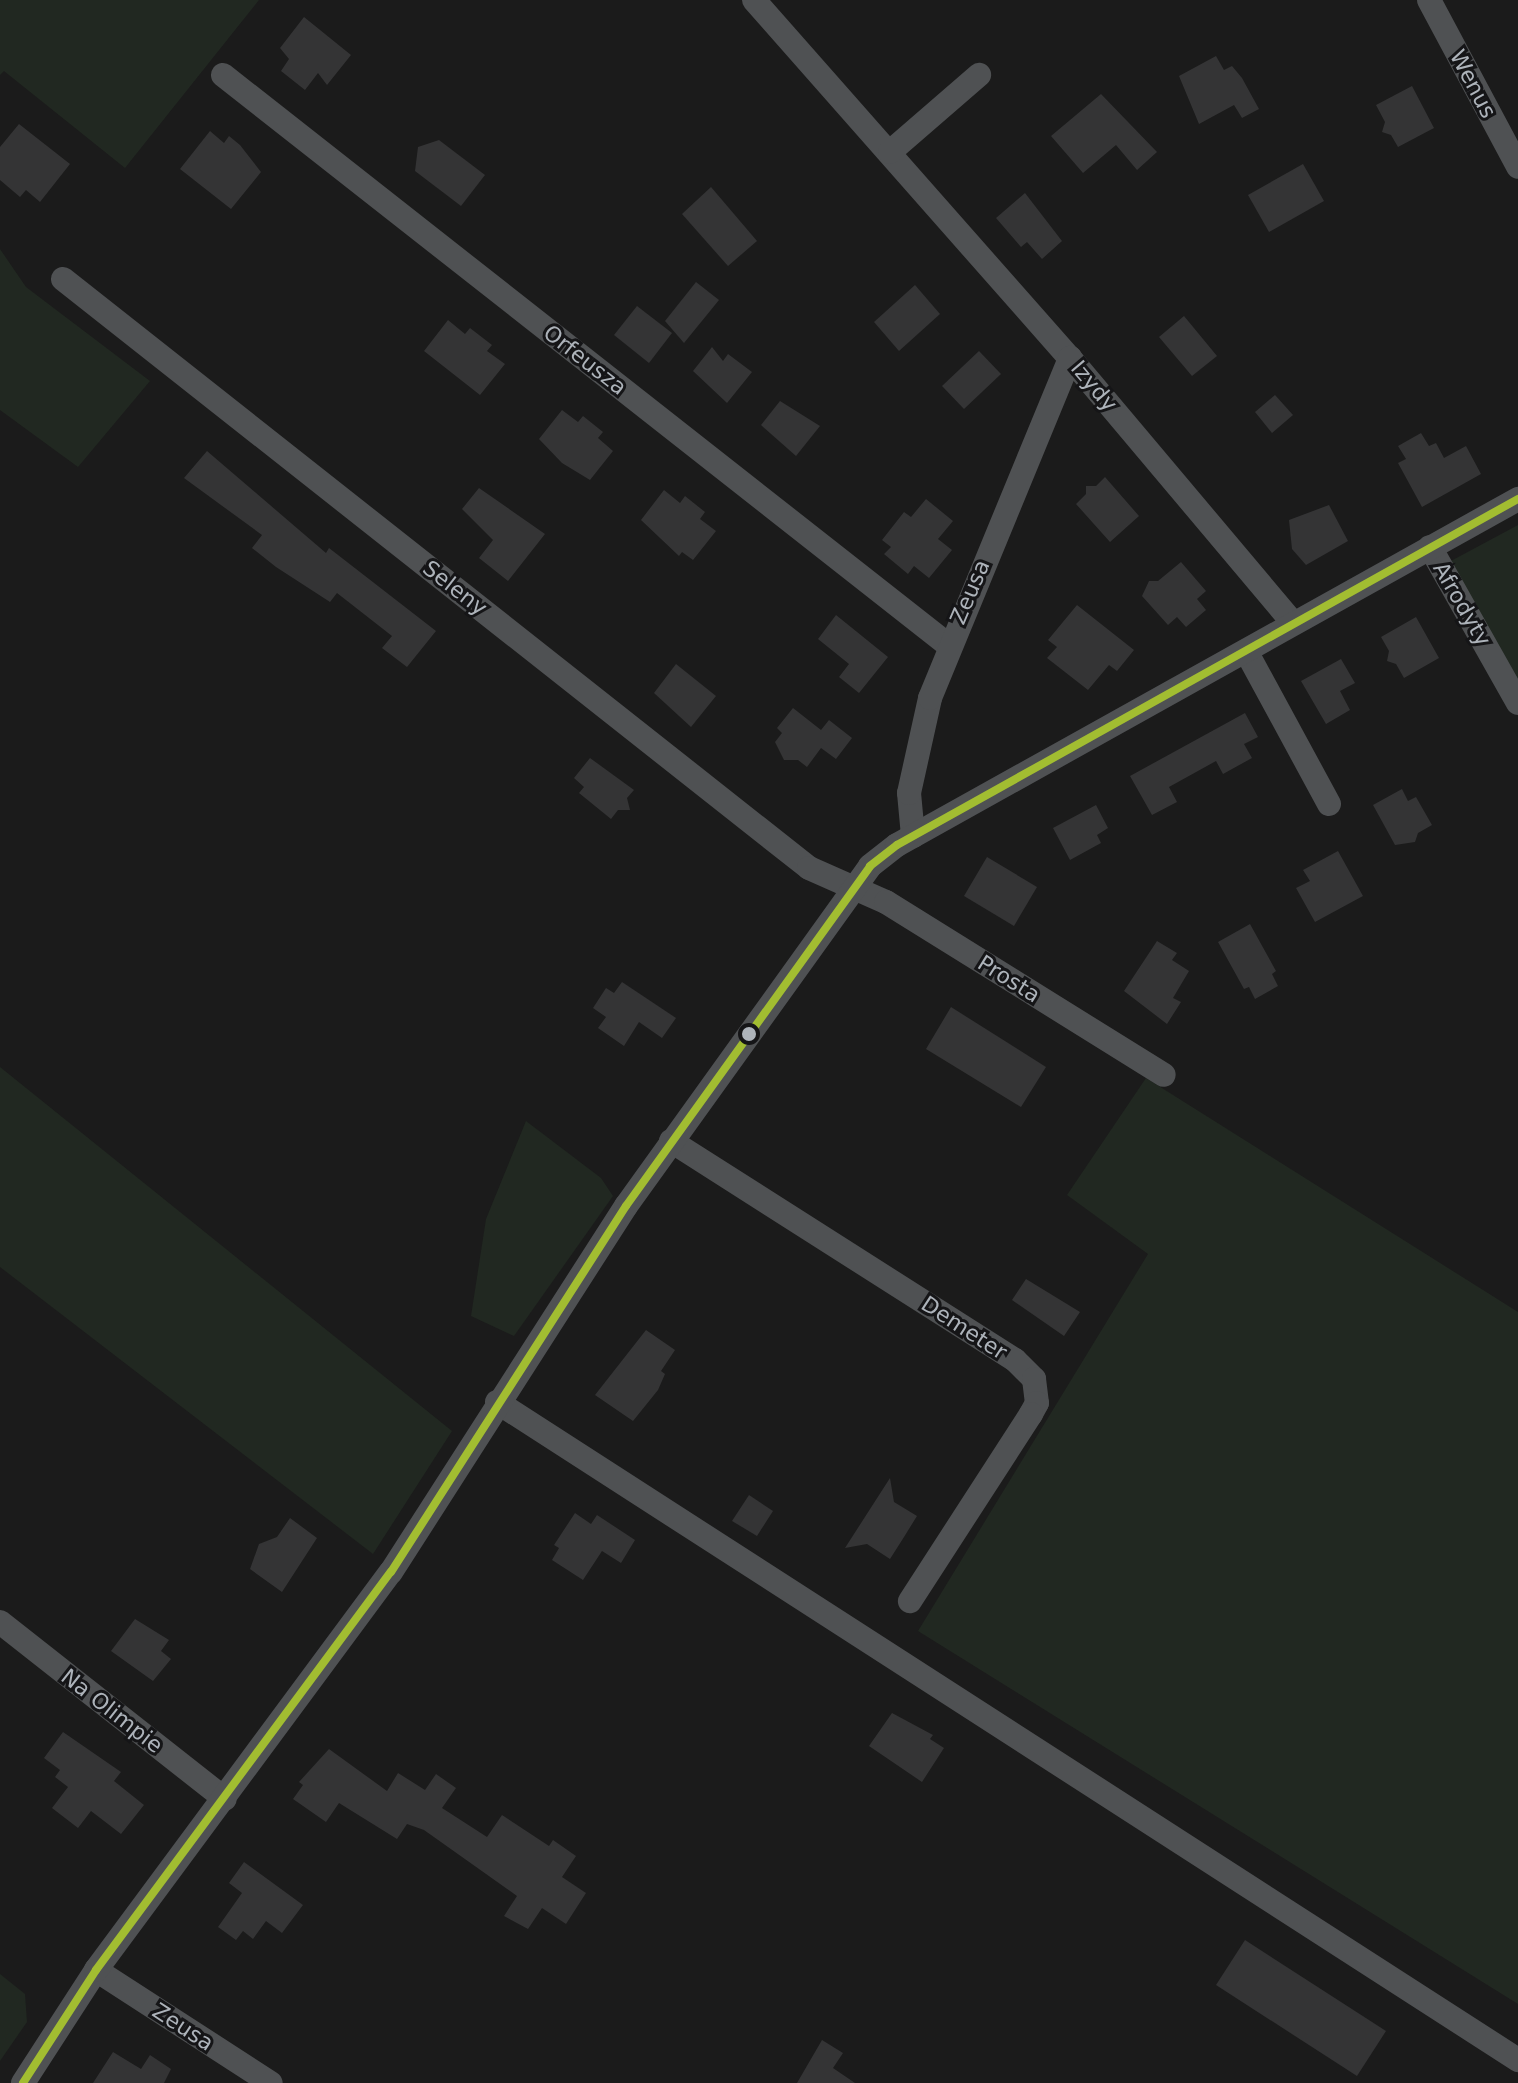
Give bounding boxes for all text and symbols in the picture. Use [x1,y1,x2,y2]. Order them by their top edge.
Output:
street label: Wenus [1444,45,1502,123]
street label: Orfeusza [538,319,632,401]
street label: Izydy [1065,355,1123,417]
street label: Seleny [418,555,492,621]
street label: Zeusa [945,556,995,628]
street label: Afrodyty [1427,557,1497,651]
street label: Prosta [973,950,1045,1008]
unlabelled marker [741,1026,757,1042]
street label: Demeter [916,1291,1012,1365]
street label: Na Olimpie [56,1663,168,1759]
street label: Zeusa [148,1998,218,2056]

